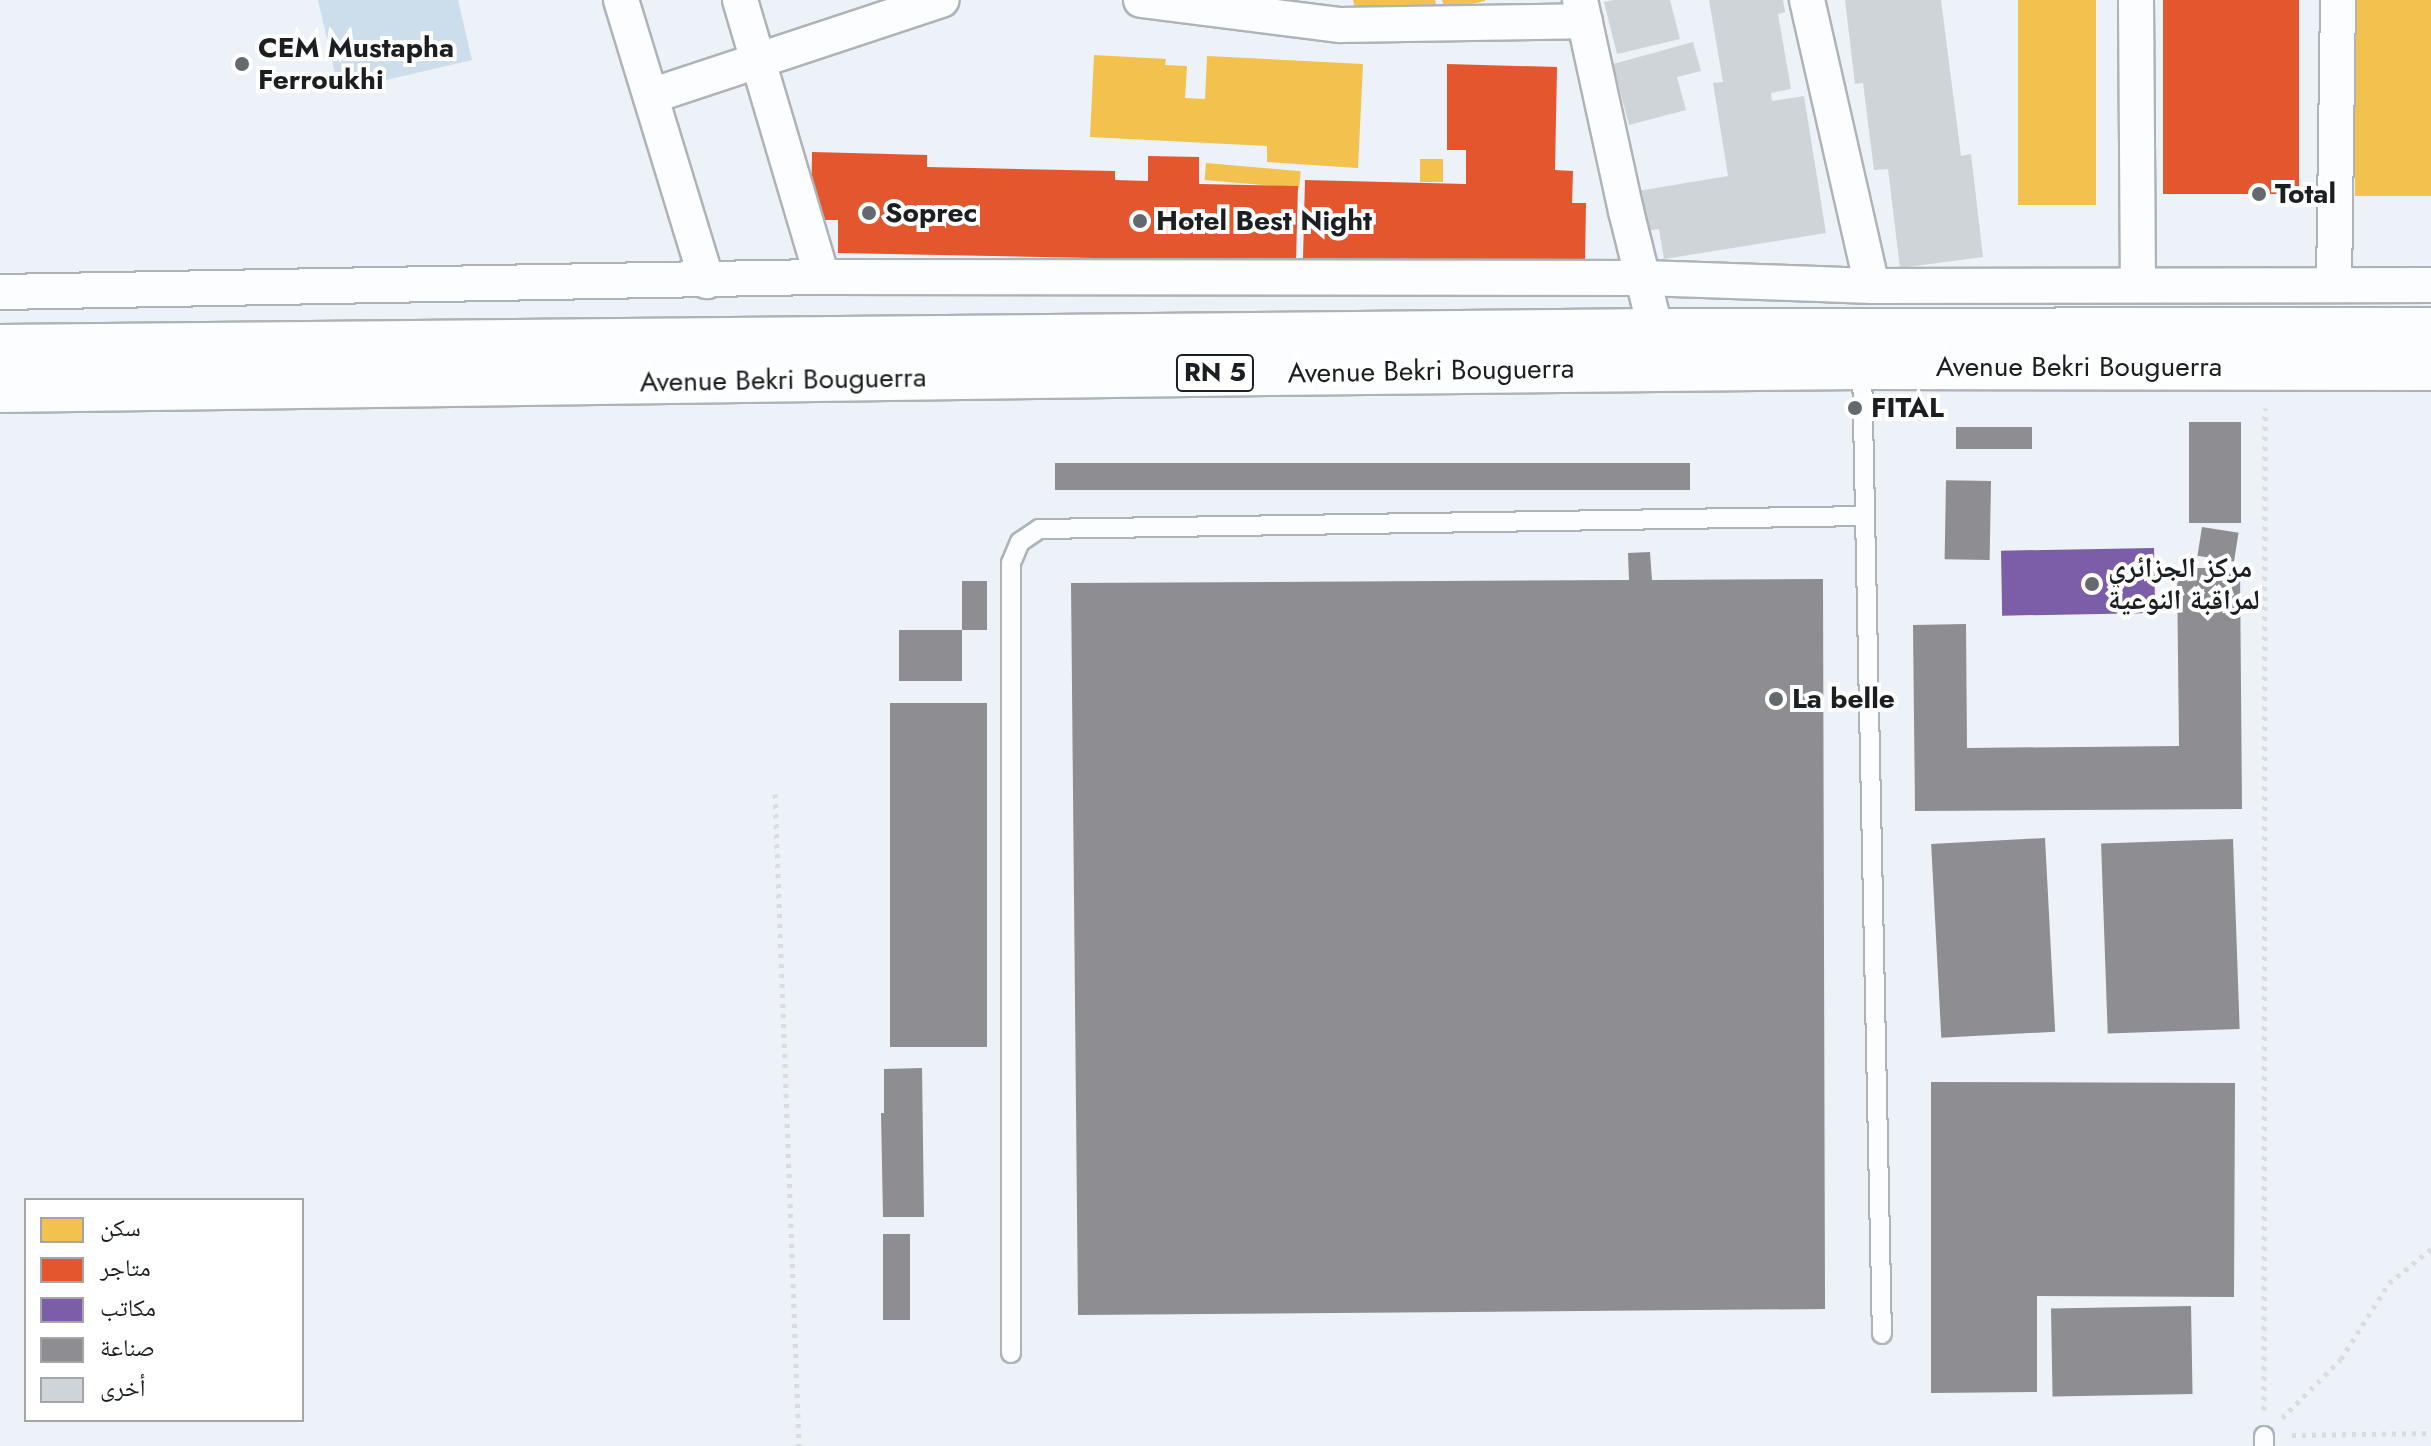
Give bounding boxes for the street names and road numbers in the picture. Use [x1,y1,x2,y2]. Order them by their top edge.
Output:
street label: Avenue Bekri Bouguerra [1936,350,2222,384]
road number: RN 5 [1175,351,1255,395]
street label: Avenue Bekri Bouguerra [1287,352,1575,390]
street label: Avenue Bekri Bouguerra [639,361,927,399]

